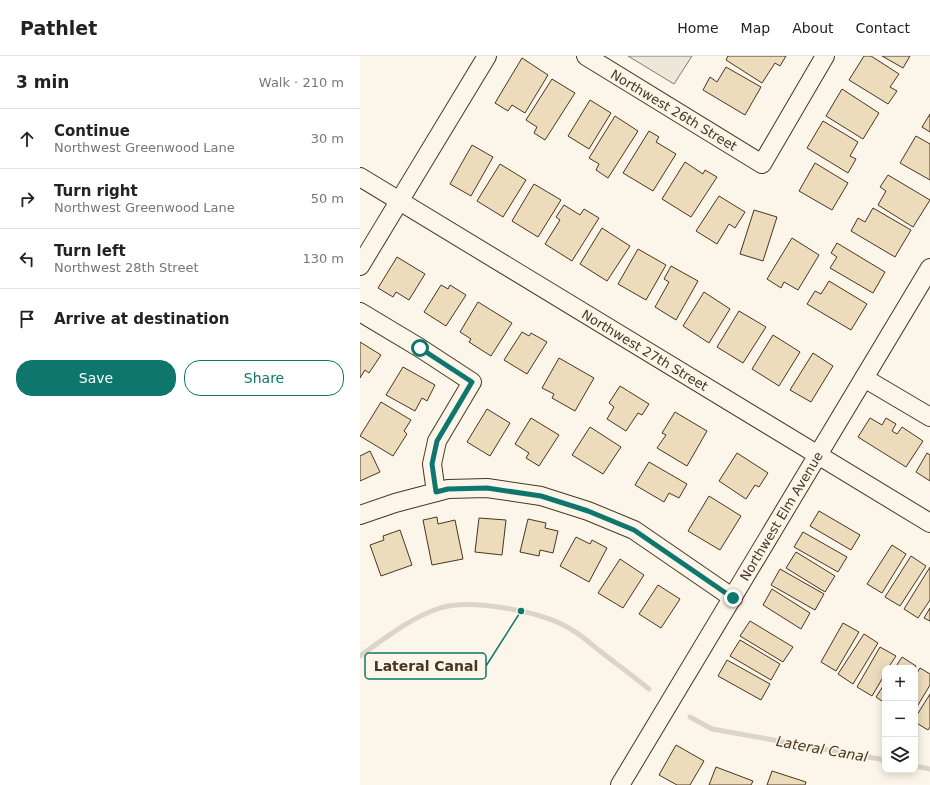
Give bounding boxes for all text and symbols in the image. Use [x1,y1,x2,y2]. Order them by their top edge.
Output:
text: Pathlet [20,17,97,39]
text: Home [677,20,719,36]
text: Map [741,20,770,36]
text: About [792,20,834,36]
text: Contact [856,20,910,36]
street label: Northwest 26th Street [608,67,740,154]
text: 3 min [16,72,69,92]
text: Walk · 210 m [259,75,344,90]
text: Continue [54,122,130,140]
icon: ahead [16,128,38,150]
text: 30 m [311,131,344,146]
text: Northwest Greenwood Lane [54,140,235,155]
text: Turn right [54,182,138,200]
icon: right [16,188,38,210]
text: 50 m [311,191,344,206]
text: Northwest Greenwood Lane [54,200,235,215]
text: Turn left [54,242,126,260]
icon: left [16,248,38,270]
text: 130 m [302,251,344,266]
text: Northwest 28th Street [54,260,199,275]
street label: Northwest 27th Street [579,307,711,394]
icon: arrive [16,308,38,330]
text: Arrive at destination [54,310,229,328]
route start [411,339,429,357]
button: Save [16,360,176,396]
button: Share [184,360,344,396]
street label: Northwest Elm Avenue [737,449,826,584]
route end [724,589,742,607]
callout: Lateral Canal [365,653,486,679]
text: Lateral Canal [374,658,478,674]
map controls [882,665,918,773]
button: + [882,665,918,701]
button: − [882,701,918,737]
water label: Lateral Canal [775,733,869,765]
button: layers [882,737,918,773]

